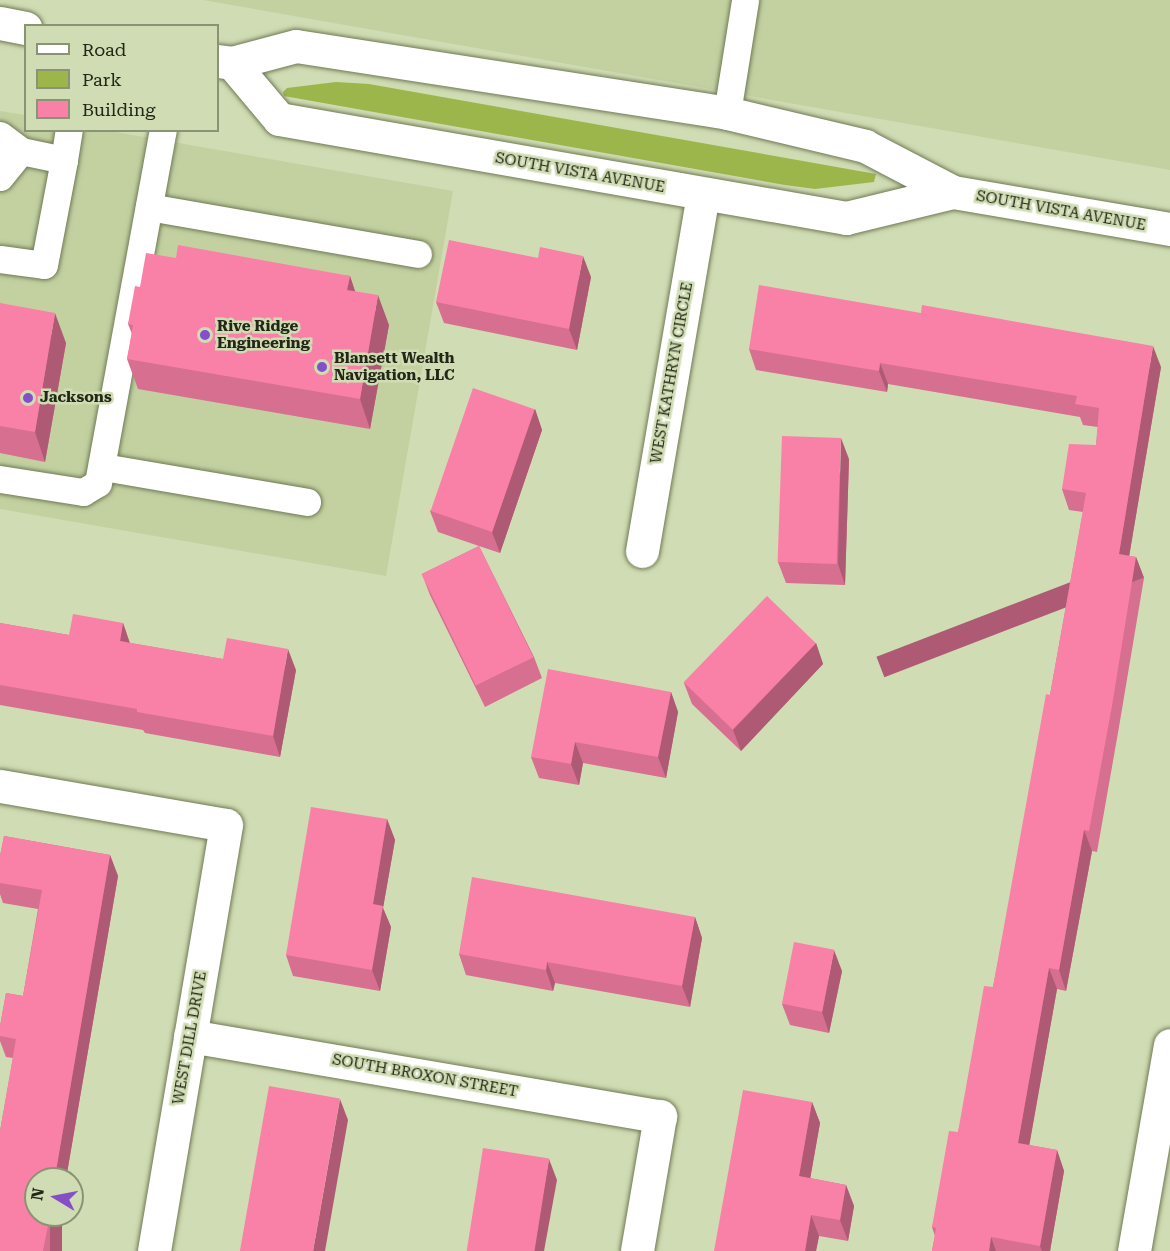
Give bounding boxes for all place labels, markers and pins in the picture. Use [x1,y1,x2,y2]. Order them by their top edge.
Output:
place label: Rive Ridge Engineering [217,317,310,352]
marker: Rive Ridge Engineering [198,328,212,342]
place label: Blansett Wealth Navigation, LLC [334,349,455,384]
marker: Blansett Wealth Navigation, LLC [315,360,329,374]
place label: Jacksons [40,389,112,407]
marker: Jacksons [21,391,35,405]

